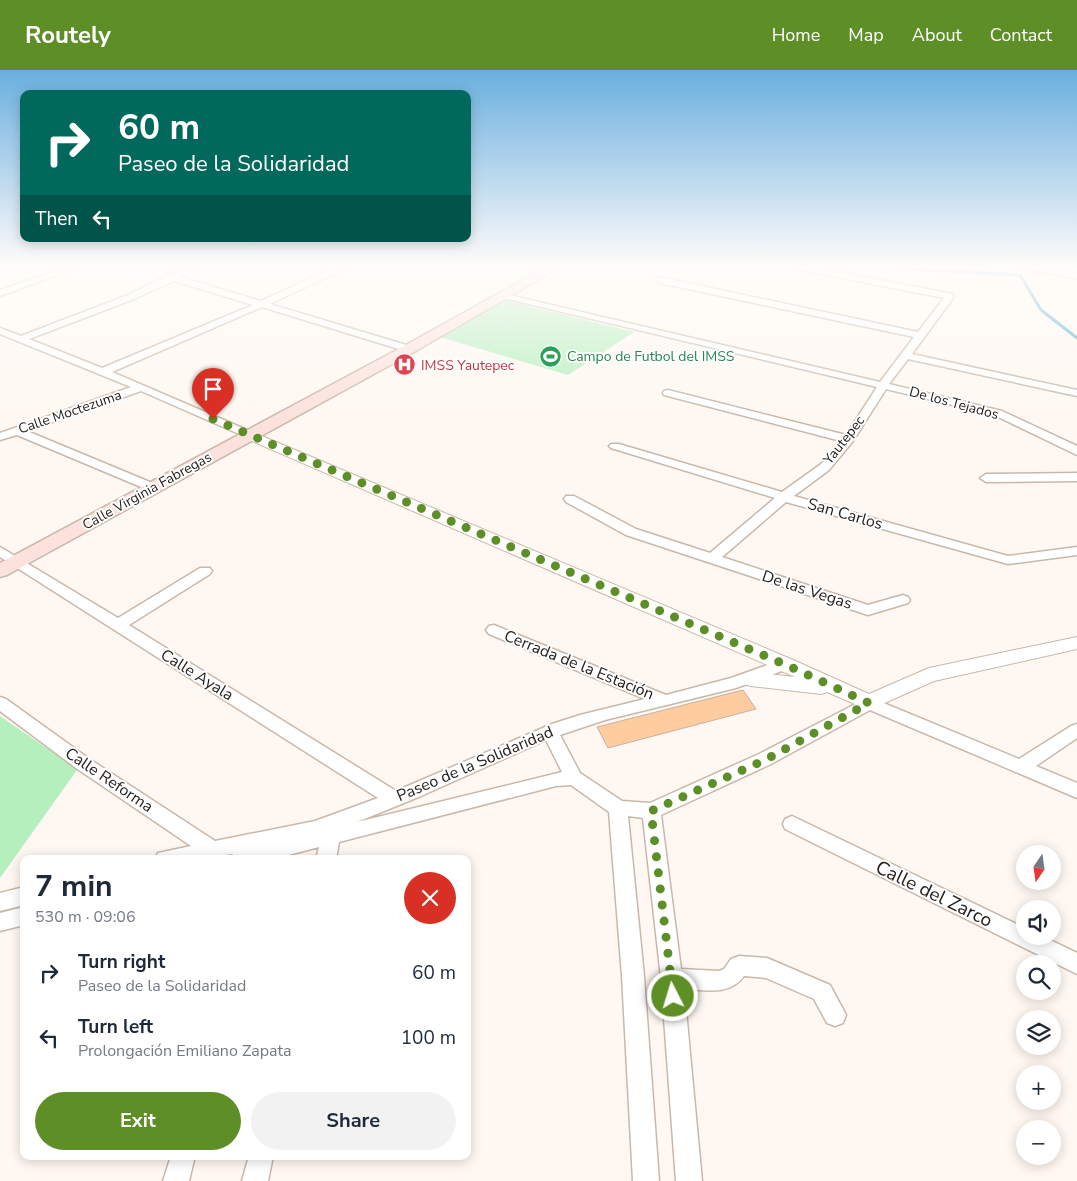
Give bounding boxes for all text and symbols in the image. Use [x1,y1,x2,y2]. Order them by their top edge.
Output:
text: Routely [25,19,111,51]
text: Home [772,23,820,47]
text: Map [848,23,884,47]
text: About [912,23,962,47]
text: Contact [990,23,1052,47]
text: 60 m [118,104,200,151]
icon: right [35,110,100,175]
text: Paseo de la Solidaridad [118,149,349,179]
icon: left [88,205,116,233]
text: Then [35,206,78,232]
sports icon: Campo de Futbol del IMSS [539,344,563,368]
place label: Campo de Futbol del IMSS [567,347,735,366]
hospital icon: IMSS Yautepec [393,353,417,377]
place label: IMSS Yautepec [421,356,515,375]
pin [192,368,234,419]
icon: arrive [199,375,227,403]
street label: De los Tejados [907,382,1001,424]
street label: Calle Moctezuma [16,385,124,439]
street label: Yautepec [818,411,869,469]
street label: Calle Virginia Fabregas [79,447,215,534]
street label: San Carlos [805,493,885,535]
street label: De las Vegas [759,565,855,615]
street label: Cerrada de la Estación [501,625,657,705]
street label: Calle Ayala [156,644,238,706]
street label: Paseo de la Solidaridad [393,721,557,807]
street label: Calle Reforma [61,742,157,818]
north arrow [1016,845,1061,890]
map controls [1016,845,1061,1165]
street label: Calle del Zarco [871,854,997,934]
text: 7 min [35,866,113,907]
button: close [404,872,456,924]
button: sound [1016,900,1061,945]
text: 530 m · 09:06 [35,906,136,928]
text: Turn right [78,949,165,975]
button: search [1016,955,1061,1000]
icon: right [35,959,63,987]
text: 60 m [412,960,456,986]
position arrow [646,969,698,1021]
text: Paseo de la Solidaridad [78,975,246,997]
button: layers [1016,1010,1061,1055]
text: Turn left [78,1014,153,1040]
icon: left [35,1024,63,1052]
text: 100 m [401,1025,456,1051]
text: Prolongación Emiliano Zapata [78,1040,292,1062]
button: + [1016,1065,1061,1110]
button: Exit [35,1092,241,1150]
button: Share [251,1092,456,1150]
button: − [1016,1120,1061,1165]

